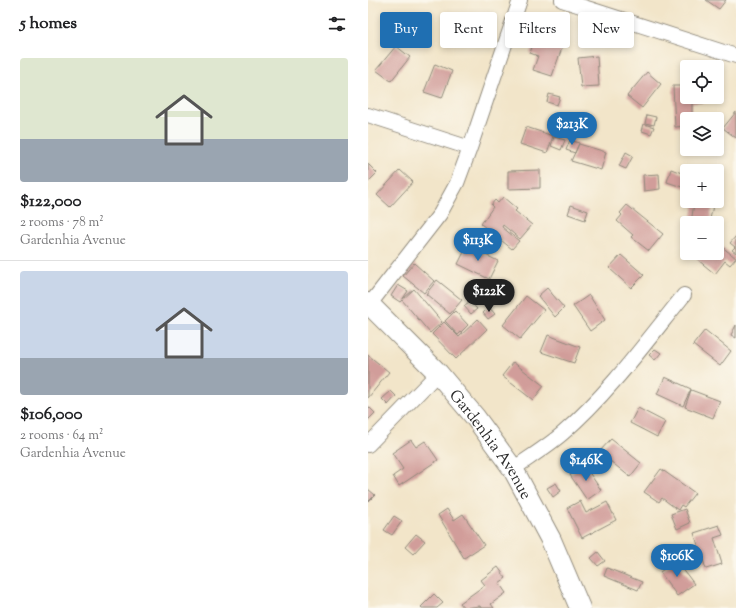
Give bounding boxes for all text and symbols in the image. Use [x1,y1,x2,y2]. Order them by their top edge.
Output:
text: 5 homes [20,12,77,36]
chip: Buy [380,12,432,48]
chip: Rent [440,12,497,48]
chip: Filters [505,12,570,48]
chip: New [578,12,634,48]
icon: filters [326,13,348,35]
map controls [680,60,724,260]
button: locate [680,60,724,104]
icon: home [148,84,220,156]
pin: $213K [544,112,600,146]
button: layers [680,112,724,156]
text: $213K [556,116,588,134]
button: + [680,164,724,208]
text: $122,000 [20,190,82,214]
text: 2 rooms · 78 m² [20,214,104,232]
button: − [680,216,724,260]
pin: $113K [450,228,506,262]
text: Gardenhia Avenue [20,232,126,250]
text: $113K [463,232,493,250]
pin: $122K [461,279,517,313]
text: $122K [473,283,505,301]
icon: home [148,297,220,369]
street label: Gardenhia Avenue [443,385,536,504]
text: $106,000 [20,403,83,427]
text: 2 rooms · 64 m² [20,427,103,445]
text: Gardenhia Avenue [20,445,126,463]
pin: $146K [558,448,614,482]
text: $146K [569,452,603,470]
pin: $106K [649,544,705,578]
text: $106K [660,548,694,566]

